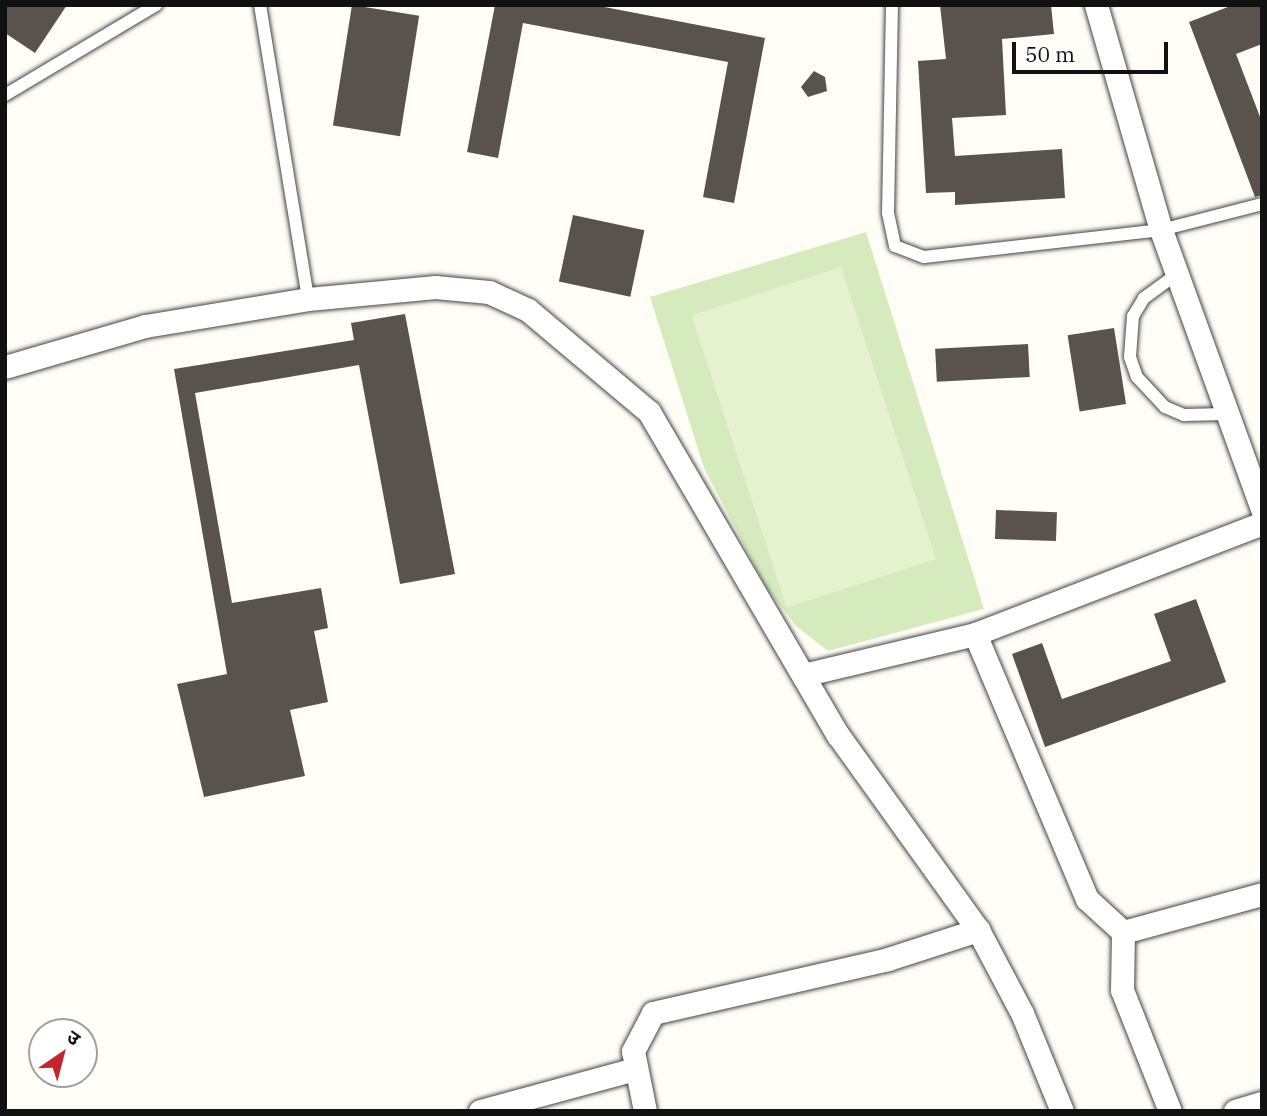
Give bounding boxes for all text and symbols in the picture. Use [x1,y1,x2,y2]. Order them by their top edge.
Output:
scale bar [1015,28,1171,72]
text: 50 m [1025,40,1075,68]
north arrow [28,1018,98,1088]
text: उ [62,1024,85,1050]

